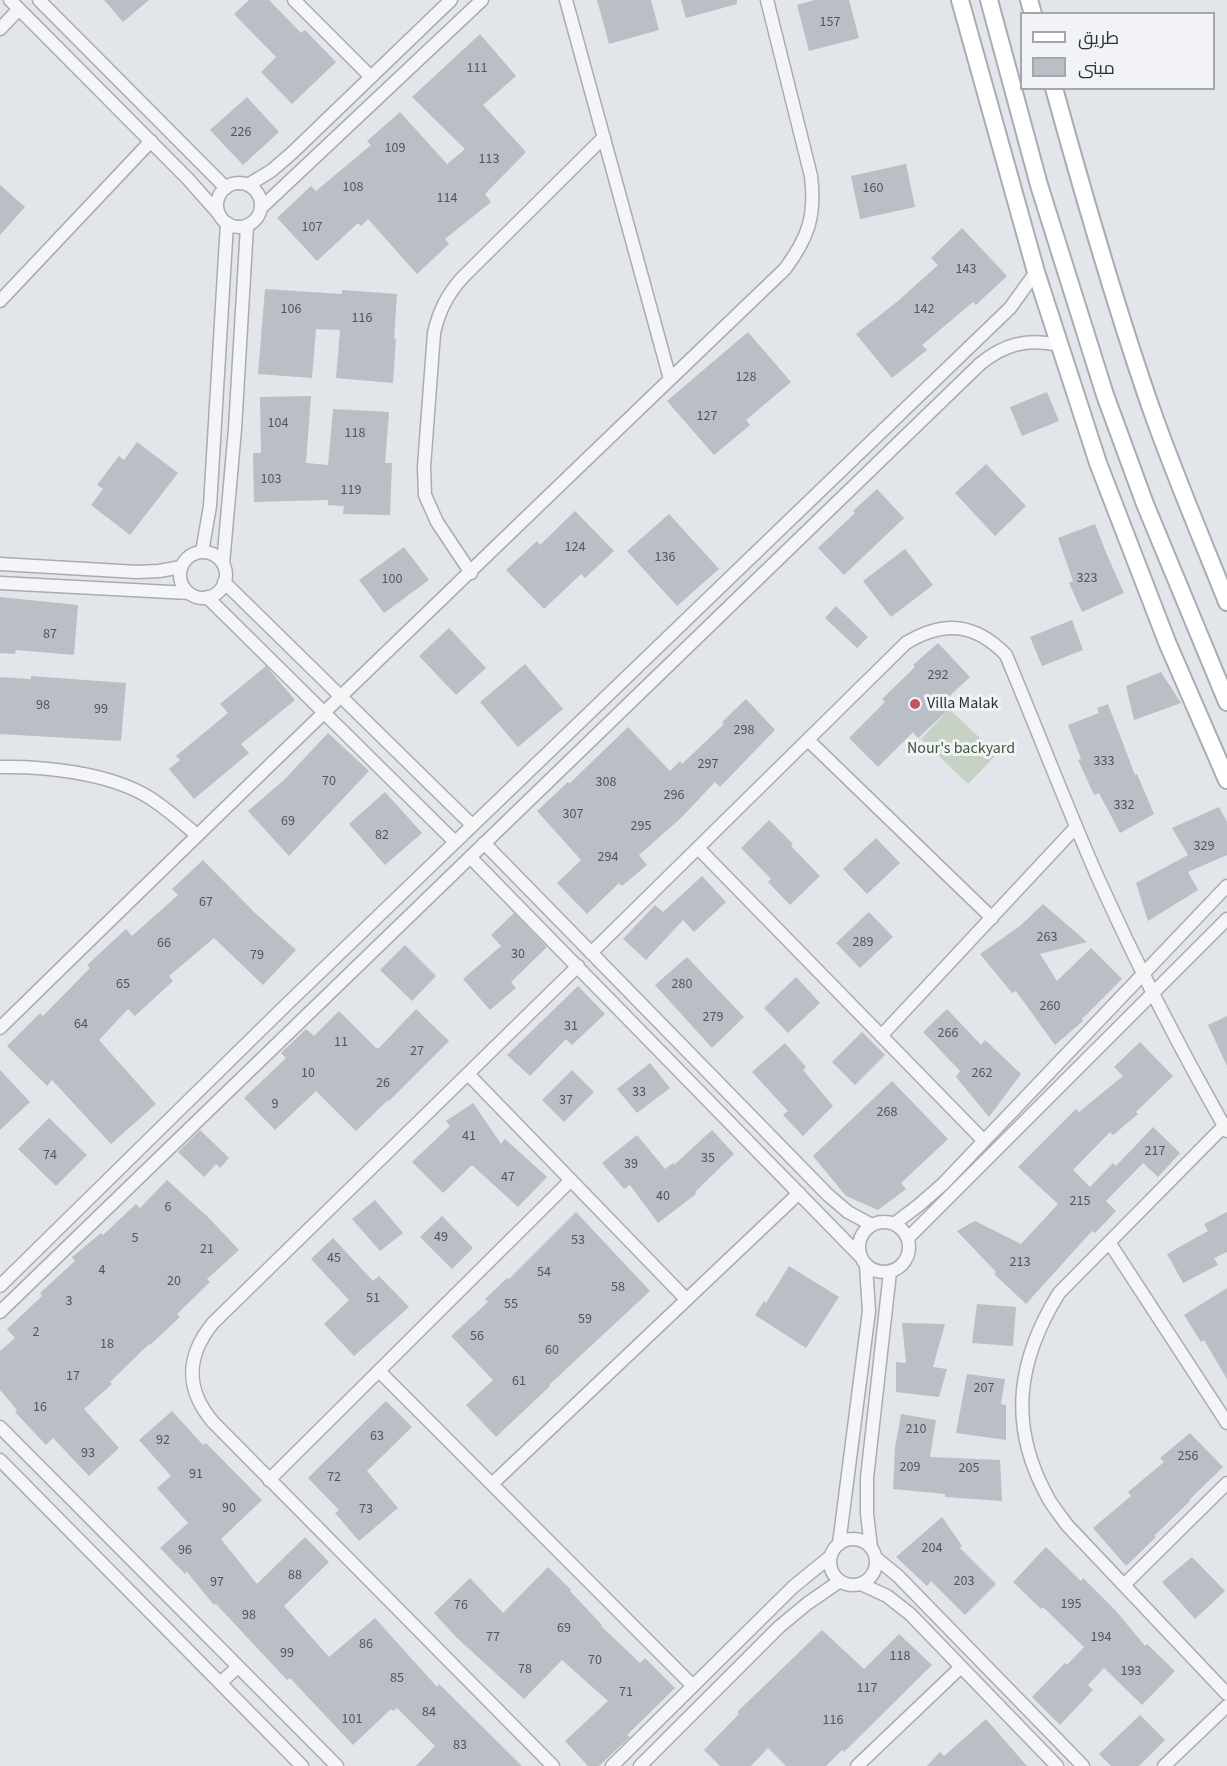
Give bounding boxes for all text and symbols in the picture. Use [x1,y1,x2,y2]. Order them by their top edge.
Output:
legend [1020,12,1215,90]
house number: 157 [820,15,840,31]
text: طريق [1078,26,1119,51]
text: مبنى [1078,56,1115,81]
house number: 111 [467,61,487,77]
house number: 226 [231,125,251,141]
house number: 109 [385,141,405,157]
house number: 113 [479,152,499,168]
house number: 108 [343,180,363,196]
house number: 160 [863,181,883,197]
house number: 114 [437,191,457,207]
house number: 107 [302,220,322,236]
house number: 143 [956,262,976,278]
house number: 106 [281,302,301,318]
house number: 142 [914,302,934,318]
house number: 116 [352,311,372,327]
house number: 128 [736,370,756,386]
house number: 127 [697,409,717,425]
house number: 104 [268,416,288,432]
house number: 118 [345,426,365,442]
house number: 103 [261,472,281,488]
house number: 119 [341,483,361,499]
house number: 124 [565,540,585,556]
house number: 136 [655,550,675,566]
house number: 323 [1077,571,1097,587]
house number: 100 [382,572,402,588]
house number: 87 [43,627,57,643]
house number: 292 [928,668,948,684]
place label: Villa Malak [927,694,998,714]
marker: Villa Malak [908,697,922,711]
house number: 98 [36,698,50,714]
house number: 99 [94,702,108,718]
house number: 298 [734,723,754,739]
park label: Nour's backyard [907,739,1015,759]
house number: 333 [1094,754,1114,770]
house number: 297 [698,757,718,773]
house number: 70 [322,774,336,790]
house number: 308 [596,775,616,791]
house number: 296 [664,788,684,804]
house number: 332 [1114,798,1134,814]
house number: 307 [563,807,583,823]
house number: 69 [281,814,295,830]
house number: 295 [631,819,651,835]
house number: 82 [375,828,389,844]
house number: 329 [1194,839,1214,855]
house number: 294 [598,850,618,866]
house number: 67 [199,895,213,911]
house number: 263 [1037,930,1057,946]
house number: 289 [853,935,873,951]
house number: 66 [157,936,171,952]
house number: 30 [511,947,525,963]
house number: 79 [250,948,264,964]
house number: 65 [116,977,130,993]
house number: 280 [672,977,692,993]
house number: 260 [1040,999,1060,1015]
house number: 279 [703,1010,723,1026]
house number: 64 [74,1017,88,1033]
house number: 31 [564,1019,578,1035]
house number: 266 [938,1026,958,1042]
house number: 11 [334,1035,348,1051]
house number: 27 [410,1044,424,1060]
house number: 10 [301,1066,315,1082]
house number: 262 [972,1066,992,1082]
house number: 26 [376,1076,390,1092]
house number: 33 [632,1085,646,1101]
house number: 37 [559,1093,573,1109]
house number: 9 [272,1097,278,1113]
house number: 268 [877,1105,897,1121]
house number: 41 [462,1129,476,1145]
house number: 217 [1145,1144,1165,1160]
house number: 74 [43,1148,57,1164]
house number: 35 [701,1151,715,1167]
house number: 39 [624,1157,638,1173]
house number: 47 [501,1170,515,1186]
house number: 40 [656,1189,670,1205]
house number: 215 [1070,1194,1090,1210]
house number: 6 [165,1200,171,1216]
house number: 49 [434,1230,448,1246]
house number: 5 [132,1231,138,1247]
house number: 53 [571,1233,585,1249]
house number: 21 [200,1242,214,1258]
house number: 45 [327,1251,341,1267]
house number: 213 [1010,1255,1030,1271]
house number: 4 [99,1263,105,1279]
house number: 54 [537,1265,551,1281]
house number: 20 [167,1274,181,1290]
house number: 58 [611,1280,625,1296]
house number: 51 [366,1291,380,1307]
house number: 3 [66,1294,72,1310]
house number: 55 [504,1297,518,1313]
house number: 59 [578,1312,592,1328]
house number: 2 [33,1325,39,1341]
house number: 56 [470,1329,484,1345]
house number: 18 [100,1337,114,1353]
house number: 60 [545,1343,559,1359]
house number: 17 [66,1369,80,1385]
house number: 61 [512,1374,526,1390]
house number: 207 [974,1381,994,1397]
house number: 16 [33,1400,47,1416]
house number: 210 [906,1422,926,1438]
house number: 63 [370,1429,384,1445]
house number: 92 [156,1433,170,1449]
house number: 93 [81,1446,95,1462]
house number: 256 [1178,1449,1198,1465]
house number: 209 [900,1460,920,1476]
house number: 205 [959,1461,979,1477]
house number: 91 [189,1467,203,1483]
house number: 72 [327,1470,341,1486]
house number: 90 [222,1501,236,1517]
house number: 73 [359,1502,373,1518]
house number: 204 [922,1541,942,1557]
house number: 96 [178,1543,192,1559]
house number: 88 [288,1568,302,1584]
house number: 203 [954,1574,974,1590]
house number: 97 [210,1575,224,1591]
house number: 195 [1061,1597,1081,1613]
house number: 76 [454,1598,468,1614]
house number: 98 [242,1608,256,1624]
house number: 69 [557,1621,571,1637]
house number: 77 [486,1630,500,1646]
house number: 194 [1091,1630,1111,1646]
house number: 86 [359,1637,373,1653]
house number: 99 [280,1646,294,1662]
house number: 118 [890,1649,910,1665]
house number: 70 [588,1653,602,1669]
house number: 78 [518,1662,532,1678]
house number: 193 [1121,1664,1141,1680]
house number: 85 [390,1671,404,1687]
house number: 117 [857,1681,877,1697]
house number: 71 [619,1685,633,1701]
house number: 84 [422,1705,436,1721]
house number: 101 [342,1712,362,1728]
house number: 116 [823,1713,843,1729]
house number: 83 [453,1738,467,1754]

